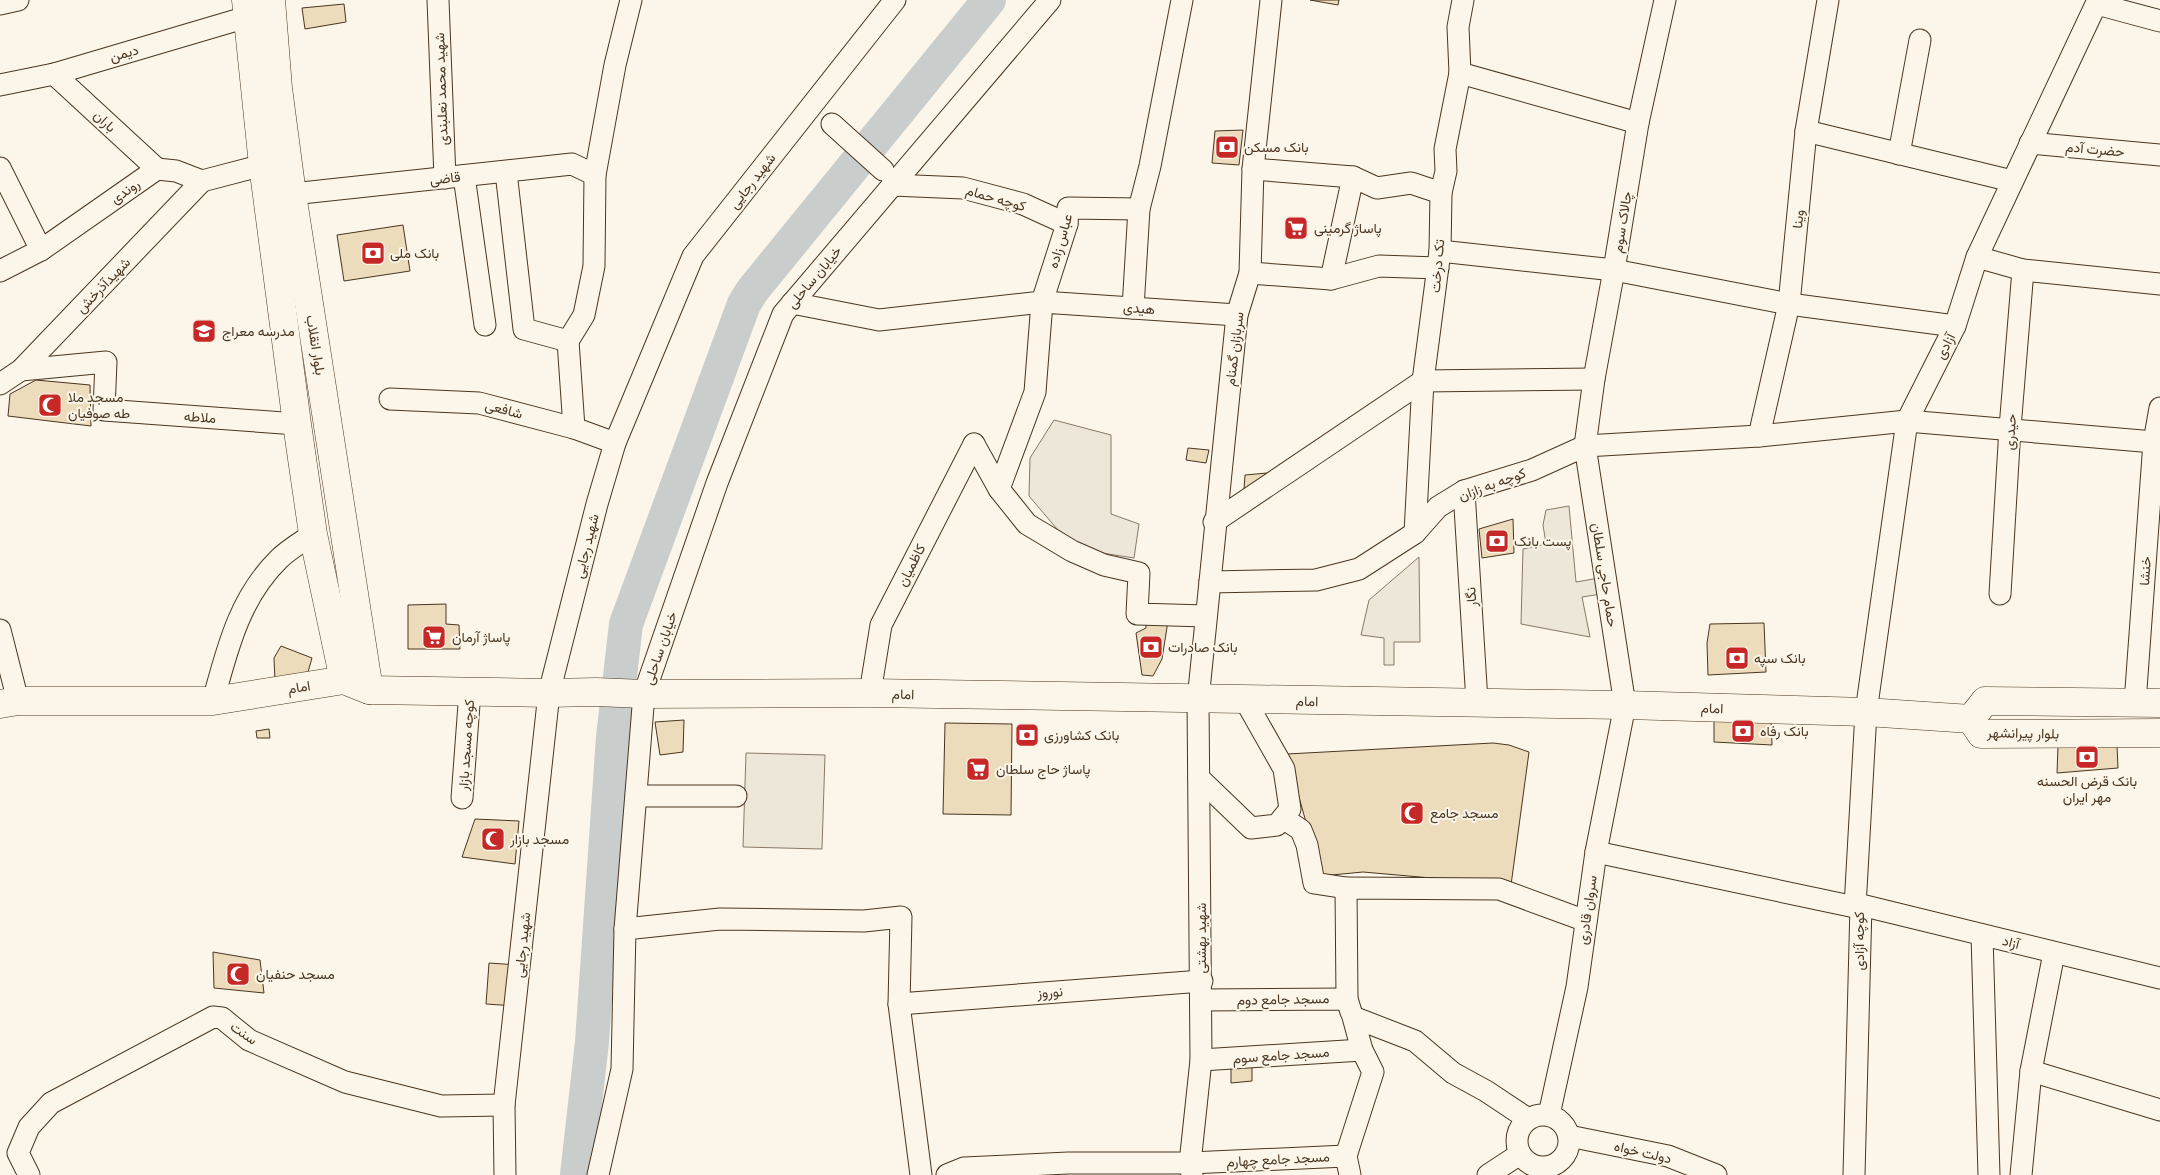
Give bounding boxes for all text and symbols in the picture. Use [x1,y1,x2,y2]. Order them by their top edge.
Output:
street label: شهید محمد نعلبندی [430,32,452,146]
street label: دیمن [107,40,141,66]
street label: باران [90,106,120,136]
bank icon: بانک مسکن [1214,134,1240,160]
street label: حضرت آدم [2065,137,2125,161]
place label: بانک مسکن [1244,138,1309,156]
street label: شهید رجایی [725,150,779,212]
street label: قاضی [429,167,461,189]
street label: روندی [107,174,143,208]
street label: کوچه حمام [964,181,1028,216]
street label: چالاک سوم [1608,190,1637,254]
street label: وینا [1788,209,1808,229]
street label: عباس زاده [1044,212,1076,270]
supermarket icon: پاساژ گرمینی [1283,215,1309,241]
place label: پاساژ گرمینی [1314,219,1382,238]
street label: تک درخت [1426,238,1448,294]
bank icon: بانک ملی [360,240,386,266]
street label: خیابان ساحلی [783,242,845,312]
place label: بانک ملی [390,244,439,262]
street label: شهیدآذرخش [72,253,134,317]
street label: هیدی [1122,298,1156,318]
street label: سربازان گمنام [1221,311,1247,387]
street label: بلوار انقلاب [302,314,330,376]
school or university icon: مدرسه معراج [191,318,217,344]
place label: مدرسه معراج [222,322,295,342]
street label: آزادی [1931,328,1960,362]
place label: مسجد ملا طه صوفیان [68,388,130,422]
mosque icon: مسجد ملا طه صوفیان [37,392,63,418]
street label: شافعی [483,395,525,423]
street label: ملاطه [183,407,217,427]
street label: حیدری [2000,413,2020,451]
street label: کوچه به زازان [1456,463,1529,505]
street label: شهید رجایی [569,512,603,580]
street label: حمام حاجی سلطان [1588,522,1622,628]
bank icon: پست بانک [1484,528,1510,554]
place label: پست بانک [1514,532,1571,551]
street label: کاظمیان [893,541,929,589]
street label: خنشا [2135,556,2155,586]
street label: نگار [1461,587,1481,608]
street label: خیابان ساحلی [639,609,681,687]
supermarket icon: پاساژ آرمان [421,624,447,650]
place label: پاساژ آرمان [452,628,510,647]
bank icon: بانک صادرات [1138,634,1164,660]
place label: بانک صادرات [1168,638,1238,656]
bank icon: بانک سپه [1724,645,1750,671]
place label: بانک سپه [1754,649,1806,668]
street label: امام [286,676,312,698]
street label: امام [891,685,915,703]
street label: امام [1295,692,1319,710]
street label: کوچه مسجد بازار [454,699,479,792]
street label: امام [1700,699,1724,717]
bank icon: بانک رفاه [1730,718,1756,744]
bank icon: بانک کشاورزی [1014,722,1040,748]
place label: بانک رفاه [1760,722,1809,740]
street label: بلوار پیرانشهر [1986,723,2059,744]
place label: بانک کشاورزی [1044,726,1119,744]
bank icon: بانک قرض الحسنه مهر ایران [2074,744,2100,770]
supermarket icon: پاساژ حاج سلطان [965,756,991,782]
place label: پاساژ حاج سلطان [996,760,1090,780]
place label: بانک قرض الحسنه مهر ایران [2037,772,2137,806]
mosque icon: مسجد جامع [1399,800,1425,826]
place label: مسجد جامع [1430,804,1498,824]
mosque icon: مسجد بازار [480,826,506,852]
place label: مسجد بازار [509,830,569,848]
street label: سروان قادری [1573,874,1601,946]
street label: شهید بهشتی [1192,903,1210,973]
street label: شهید رجایی [510,911,534,979]
street label: کوچه آزادی [1850,911,1869,971]
street label: آزاد [2001,931,2023,953]
mosque icon: مسجد حنفیان [225,961,251,987]
place label: مسجد حنفیان [256,965,335,983]
street label: نوروز [1035,982,1064,1002]
street label: مسجد جامع دوم [1236,989,1330,1011]
street label: سنت [227,1017,261,1049]
street label: مسجد جامع سوم [1232,1043,1330,1069]
street label: دولت خواه [1612,1137,1674,1167]
street label: مسجد جامع چهارم [1226,1147,1330,1173]

